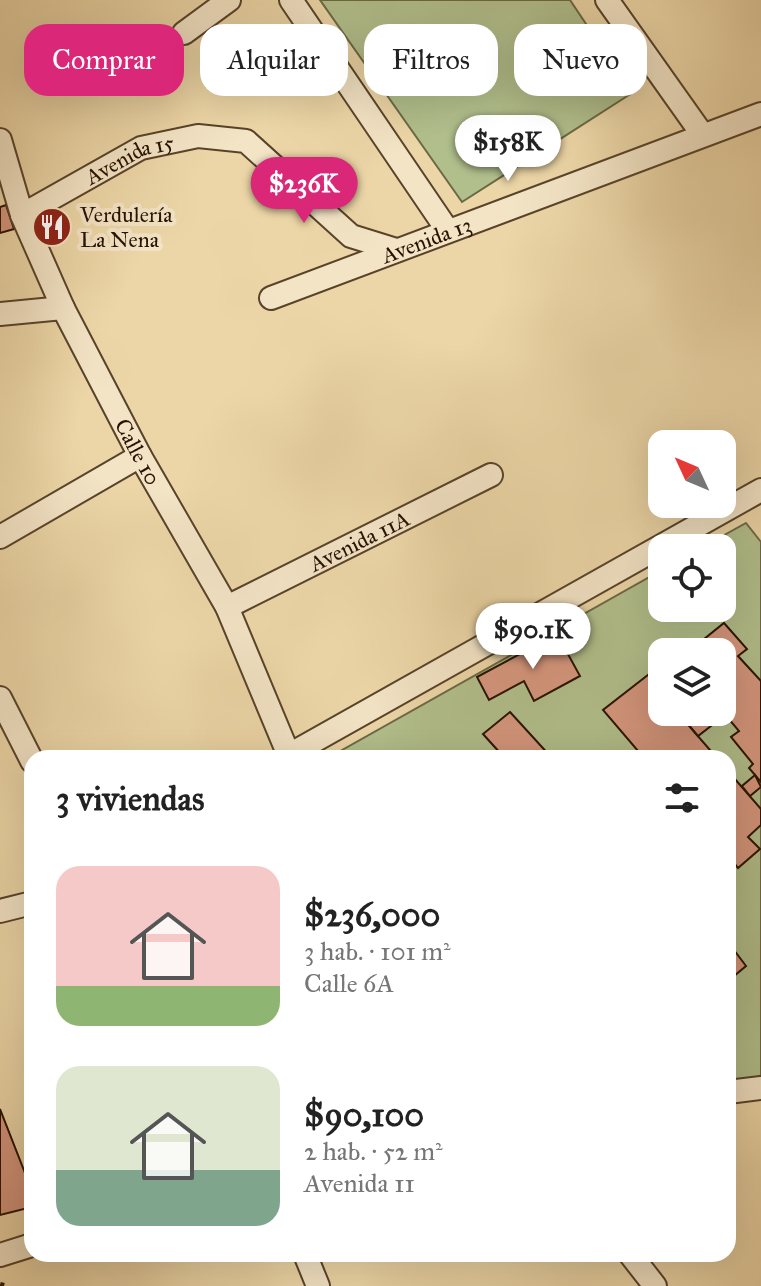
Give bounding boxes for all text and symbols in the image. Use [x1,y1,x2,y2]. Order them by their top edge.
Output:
chip: Comprar [24,24,184,96]
chip: Alquilar [200,24,348,96]
chip: Filtros [364,24,498,96]
chip: Nuevo [514,24,647,96]
pin: $158K [452,115,564,183]
text: $158K [473,125,543,157]
street label: Avenida 15 [79,128,176,191]
pin: $236K [248,157,360,225]
text: $236K [269,167,339,199]
place label: Verdulería La Nena [79,201,173,253]
restaurant icon: Verdulería La Nena [31,206,73,248]
street label: Avenida 13 [377,210,475,269]
street label: Calle 10 [109,414,167,490]
north arrow [648,430,736,518]
map controls [648,430,736,726]
street label: Avenida 11A [304,504,414,578]
button: locate [648,534,736,622]
pin: $90.1K [468,603,598,671]
text: $90.1K [494,613,572,645]
button: layers [648,638,736,726]
icon: filters [660,776,704,820]
text: 3 viviendas [56,778,204,819]
text: $236,000 [304,894,440,935]
icon: home [120,898,216,994]
text: 3 hab. · 101 m² [304,935,451,967]
text: Calle 6A [304,967,394,999]
text: $90,100 [304,1094,424,1135]
icon: home [120,1098,216,1194]
text: 2 hab. · 52 m² [304,1135,443,1167]
text: Avenida 11 [304,1167,415,1199]

